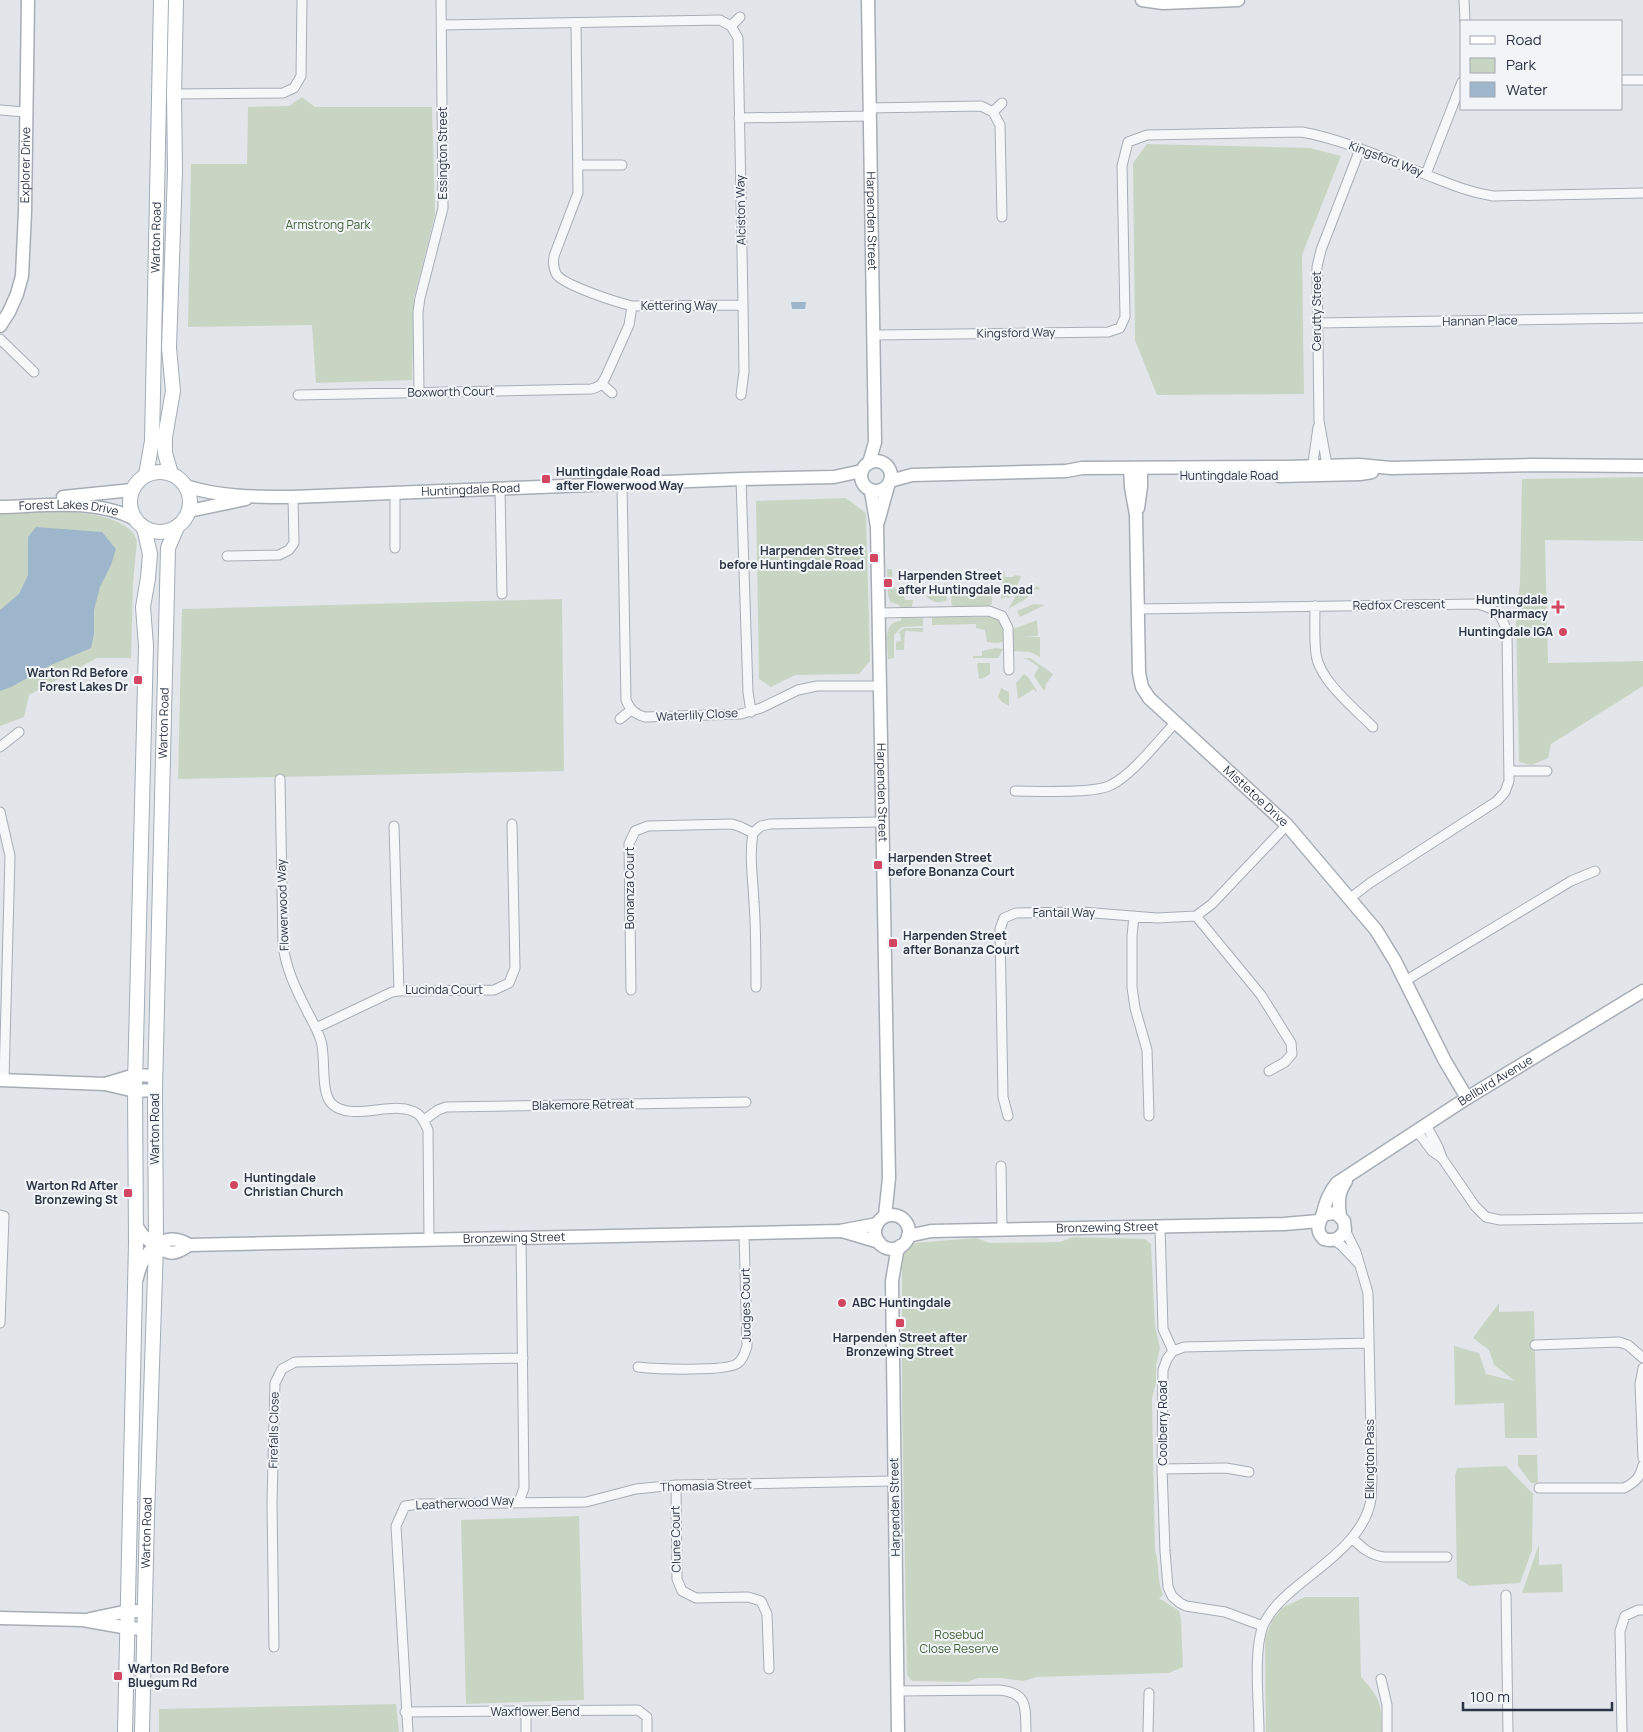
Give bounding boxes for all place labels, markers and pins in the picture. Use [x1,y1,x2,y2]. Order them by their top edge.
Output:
place label: Huntingdale Road after Flowerwood Way [556,463,684,494]
marker: Huntingdale Road after Flowerwood Way [540,473,552,485]
place label: Harpenden Street before Huntingdale Road [719,542,864,573]
marker: Harpenden Street before Huntingdale Road [868,552,880,564]
place label: Harpenden Street after Huntingdale Road [898,567,1033,598]
marker: Harpenden Street after Huntingdale Road [882,577,894,589]
place label: Huntingdale Pharmacy [1476,591,1548,622]
marker: Huntingdale Pharmacy [1552,601,1564,613]
place label: Huntingdale IGA [1459,623,1553,640]
marker: Huntingdale IGA [1557,626,1569,638]
place label: Warton Rd Before Forest Lakes Dr [27,664,128,695]
marker: Warton Rd Before Forest Lakes Dr [132,674,144,686]
place label: Harpenden Street before Bonanza Court [888,849,1015,880]
marker: Harpenden Street before Bonanza Court [872,859,884,871]
place label: Harpenden Street after Bonanza Court [903,927,1020,958]
marker: Harpenden Street after Bonanza Court [887,937,899,949]
place label: Huntingdale Christian Church [244,1169,343,1200]
place label: Warton Rd After Bronzewing St [26,1177,118,1208]
marker: Huntingdale Christian Church [228,1179,240,1191]
marker: Warton Rd After Bronzewing St [122,1187,134,1199]
place label: ABC Huntingdale [852,1294,951,1311]
marker: ABC Huntingdale [836,1297,848,1309]
marker: Harpenden Street after Bronzewing Street [894,1317,906,1329]
place label: Harpenden Street after Bronzewing Street [833,1329,968,1360]
place label: Warton Rd Before Bluegum Rd [128,1660,229,1691]
marker: Warton Rd Before Bluegum Rd [112,1670,124,1682]

